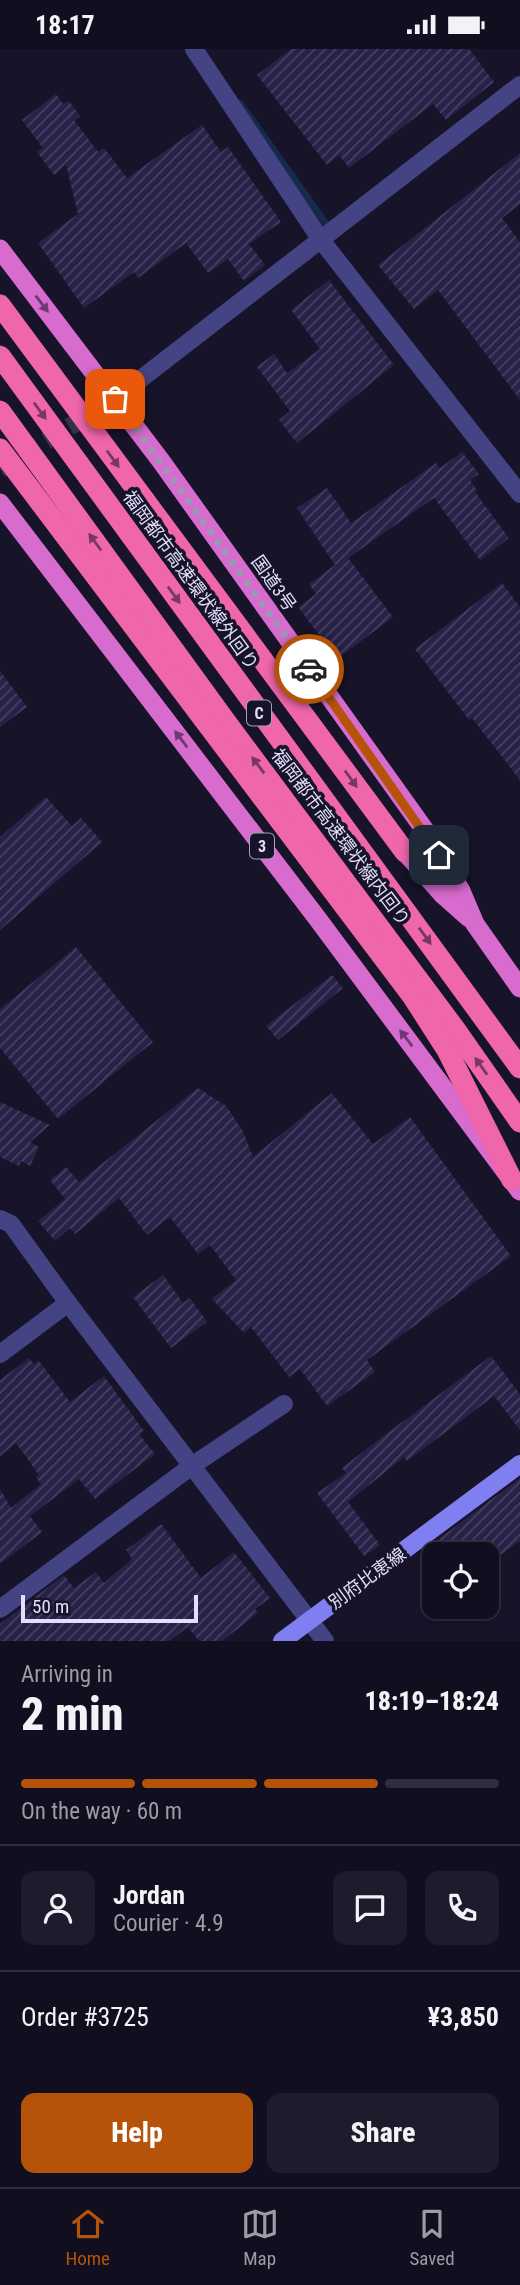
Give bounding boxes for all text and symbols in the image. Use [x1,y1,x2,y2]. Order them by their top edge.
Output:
text: 18:17 [35,10,95,40]
one-way arrow [34,294,49,312]
pin [85,369,145,429]
icon: bag [96,380,134,418]
one-way arrow [33,402,47,420]
one-way arrow [106,450,120,468]
street label: 福岡都市高速環状線外回り [119,486,263,674]
one-way arrow [88,532,102,551]
street label: 国道3号 [247,551,301,615]
one-way arrow [167,586,181,604]
courier [274,634,344,704]
icon: car [290,650,328,688]
road number: C [247,701,271,726]
one-way arrow [173,731,188,749]
street label: 福岡都市高速環状線内回り [268,744,414,930]
one-way arrow [252,756,266,774]
one-way arrow [343,770,358,788]
pin [409,825,469,885]
road number: 3 [250,833,274,859]
icon: home [420,836,458,874]
one-way arrow [418,927,432,945]
one-way arrow [400,1029,414,1047]
one-way arrow [474,1057,488,1075]
map controls [422,1542,499,1619]
button: locate [422,1542,499,1619]
street label: 別府比恵線 [324,1543,410,1613]
scale bar [21,1592,198,1624]
text: 50 m [32,1595,69,1618]
text: Arriving in [21,1661,113,1688]
text: 18:19–18:24 [365,1686,499,1716]
text: 2 min [21,1687,124,1741]
text: On the way · 60 m [21,1798,182,1825]
button: person [21,1871,95,1945]
button: chat [333,1871,407,1945]
button: phone [425,1871,499,1945]
text: Jordan [113,1880,185,1910]
text: Courier · 4.9 [113,1910,224,1937]
text: Order #3725 [21,2002,149,2032]
text: ¥3,850 [428,2002,499,2032]
button: Help [21,2093,253,2173]
button: Share [267,2093,499,2173]
tab: Home [65,2205,110,2270]
tab: Map [241,2205,279,2270]
tab: Saved [409,2205,455,2270]

